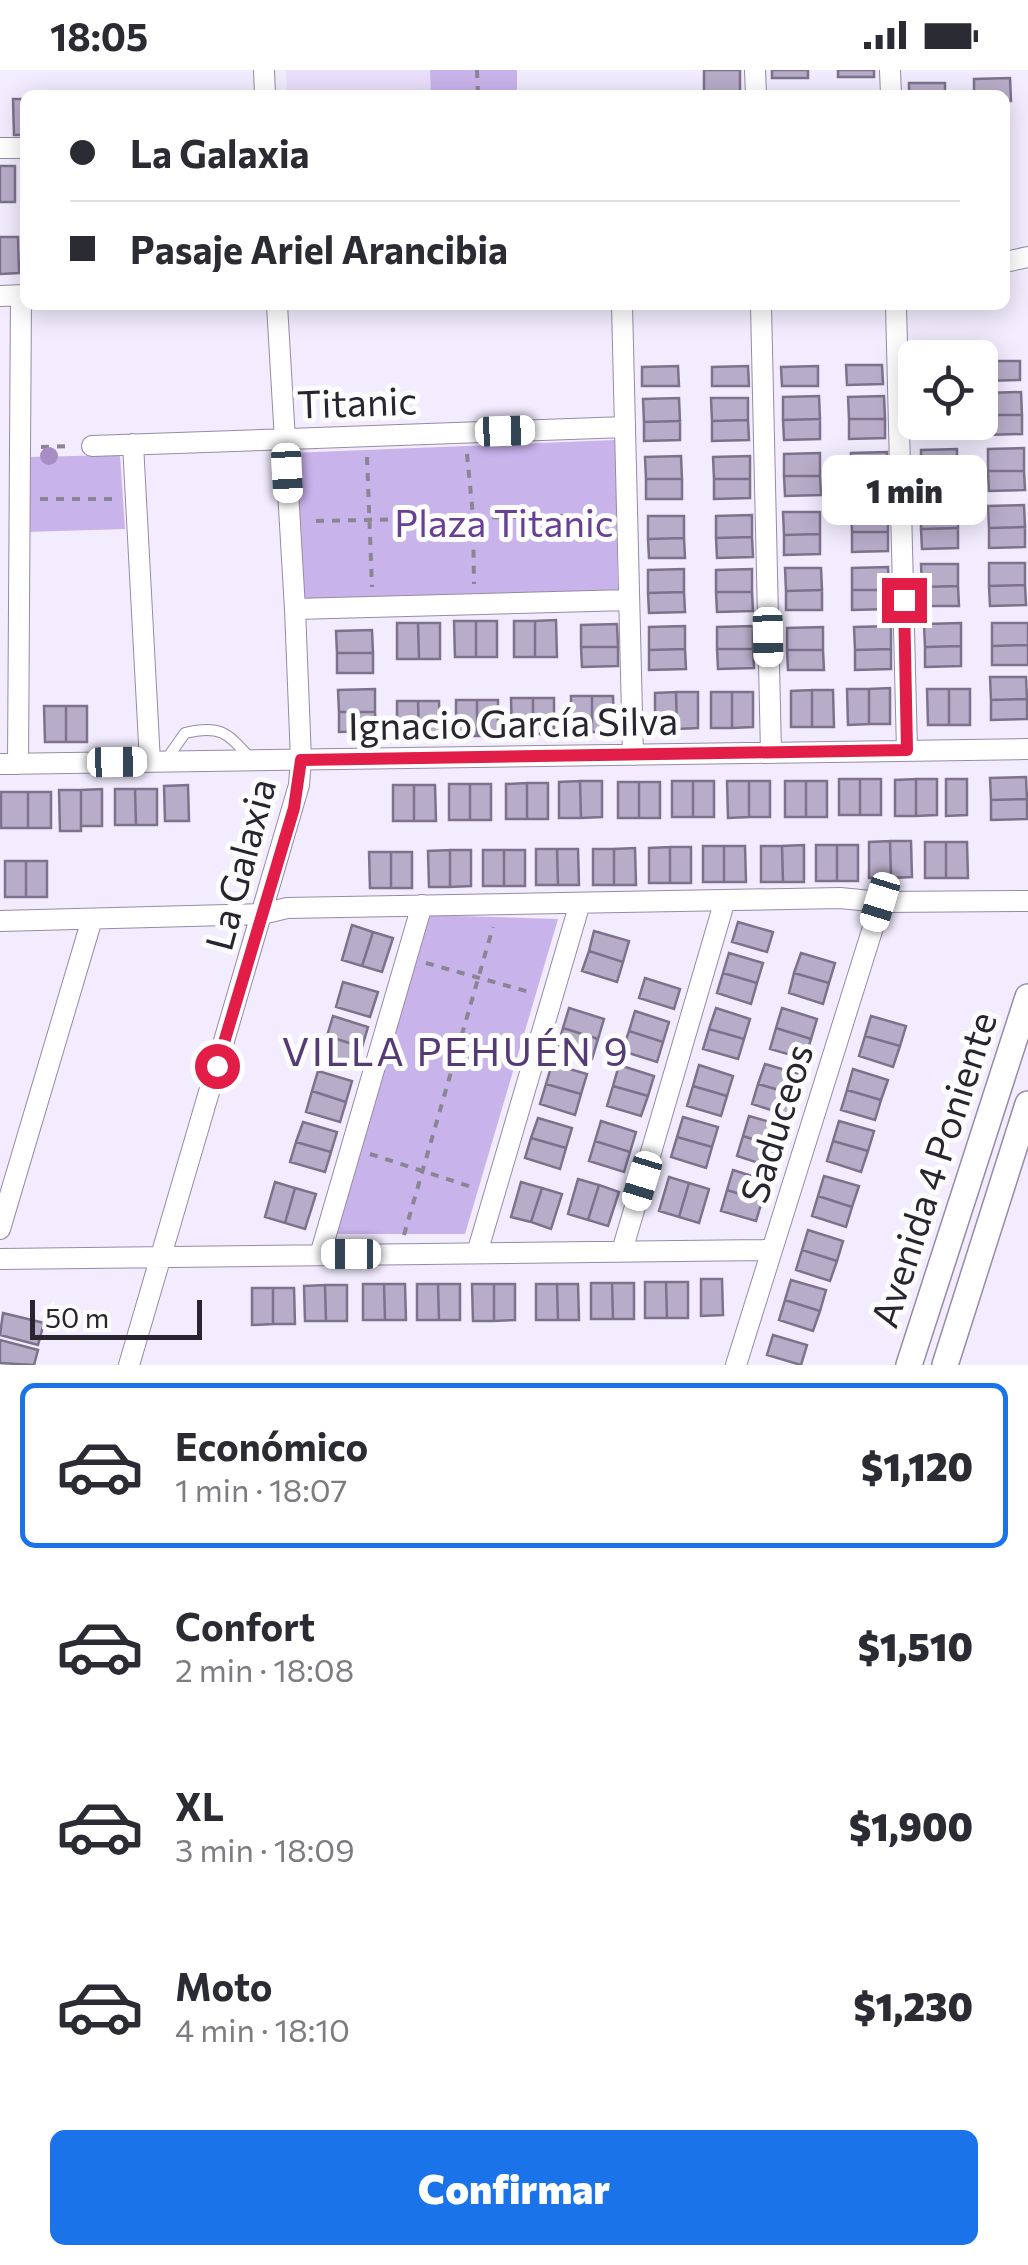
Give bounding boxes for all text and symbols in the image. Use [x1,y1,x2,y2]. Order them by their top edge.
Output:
text: 18:05 [50,12,148,59]
text: La Galaxia [130,129,310,176]
text: Pasaje Ariel Arancibia [130,225,508,272]
map controls [898,340,998,440]
button: locate [898,340,998,440]
street label: Titanic [296,375,418,427]
car [474,415,536,447]
car [270,442,304,504]
callout: 1 min [822,455,986,525]
text: 1 min [866,470,943,510]
park label: Plaza Titanic [394,498,614,545]
route end [882,578,927,623]
car [752,607,784,667]
street label: Ignacio García Silva [348,696,678,748]
car [87,746,147,778]
street label: La Galaxia [194,773,284,955]
car [857,869,903,935]
street label: Avenida 4 Poniente [859,1005,1005,1333]
district label: VILLA PEHUÉN 9 [282,1025,630,1074]
street label: Saduceos [729,1038,821,1208]
route start [195,1044,240,1089]
car [619,1148,665,1214]
car [321,1239,381,1269]
scale bar [30,1295,202,1340]
text: 50 m [45,1300,109,1334]
icon: car [55,1421,145,1511]
text: Económico [175,1422,368,1469]
text: $1,120 [861,1442,973,1489]
text: 1 min · 18:07 [175,1469,347,1509]
icon: car [55,1601,145,1691]
text: Confort [175,1602,315,1649]
text: $1,510 [858,1622,973,1669]
text: 2 min · 18:08 [175,1649,354,1689]
icon: car [55,1781,145,1871]
text: XL [175,1782,224,1829]
text: $1,900 [849,1802,973,1849]
text: 3 min · 18:09 [175,1829,355,1869]
icon: car [55,1961,145,2051]
text: Moto [175,1962,273,2009]
text: $1,230 [853,1982,973,2029]
text: 4 min · 18:10 [175,2009,350,2049]
button: Confirmar [50,2130,978,2245]

